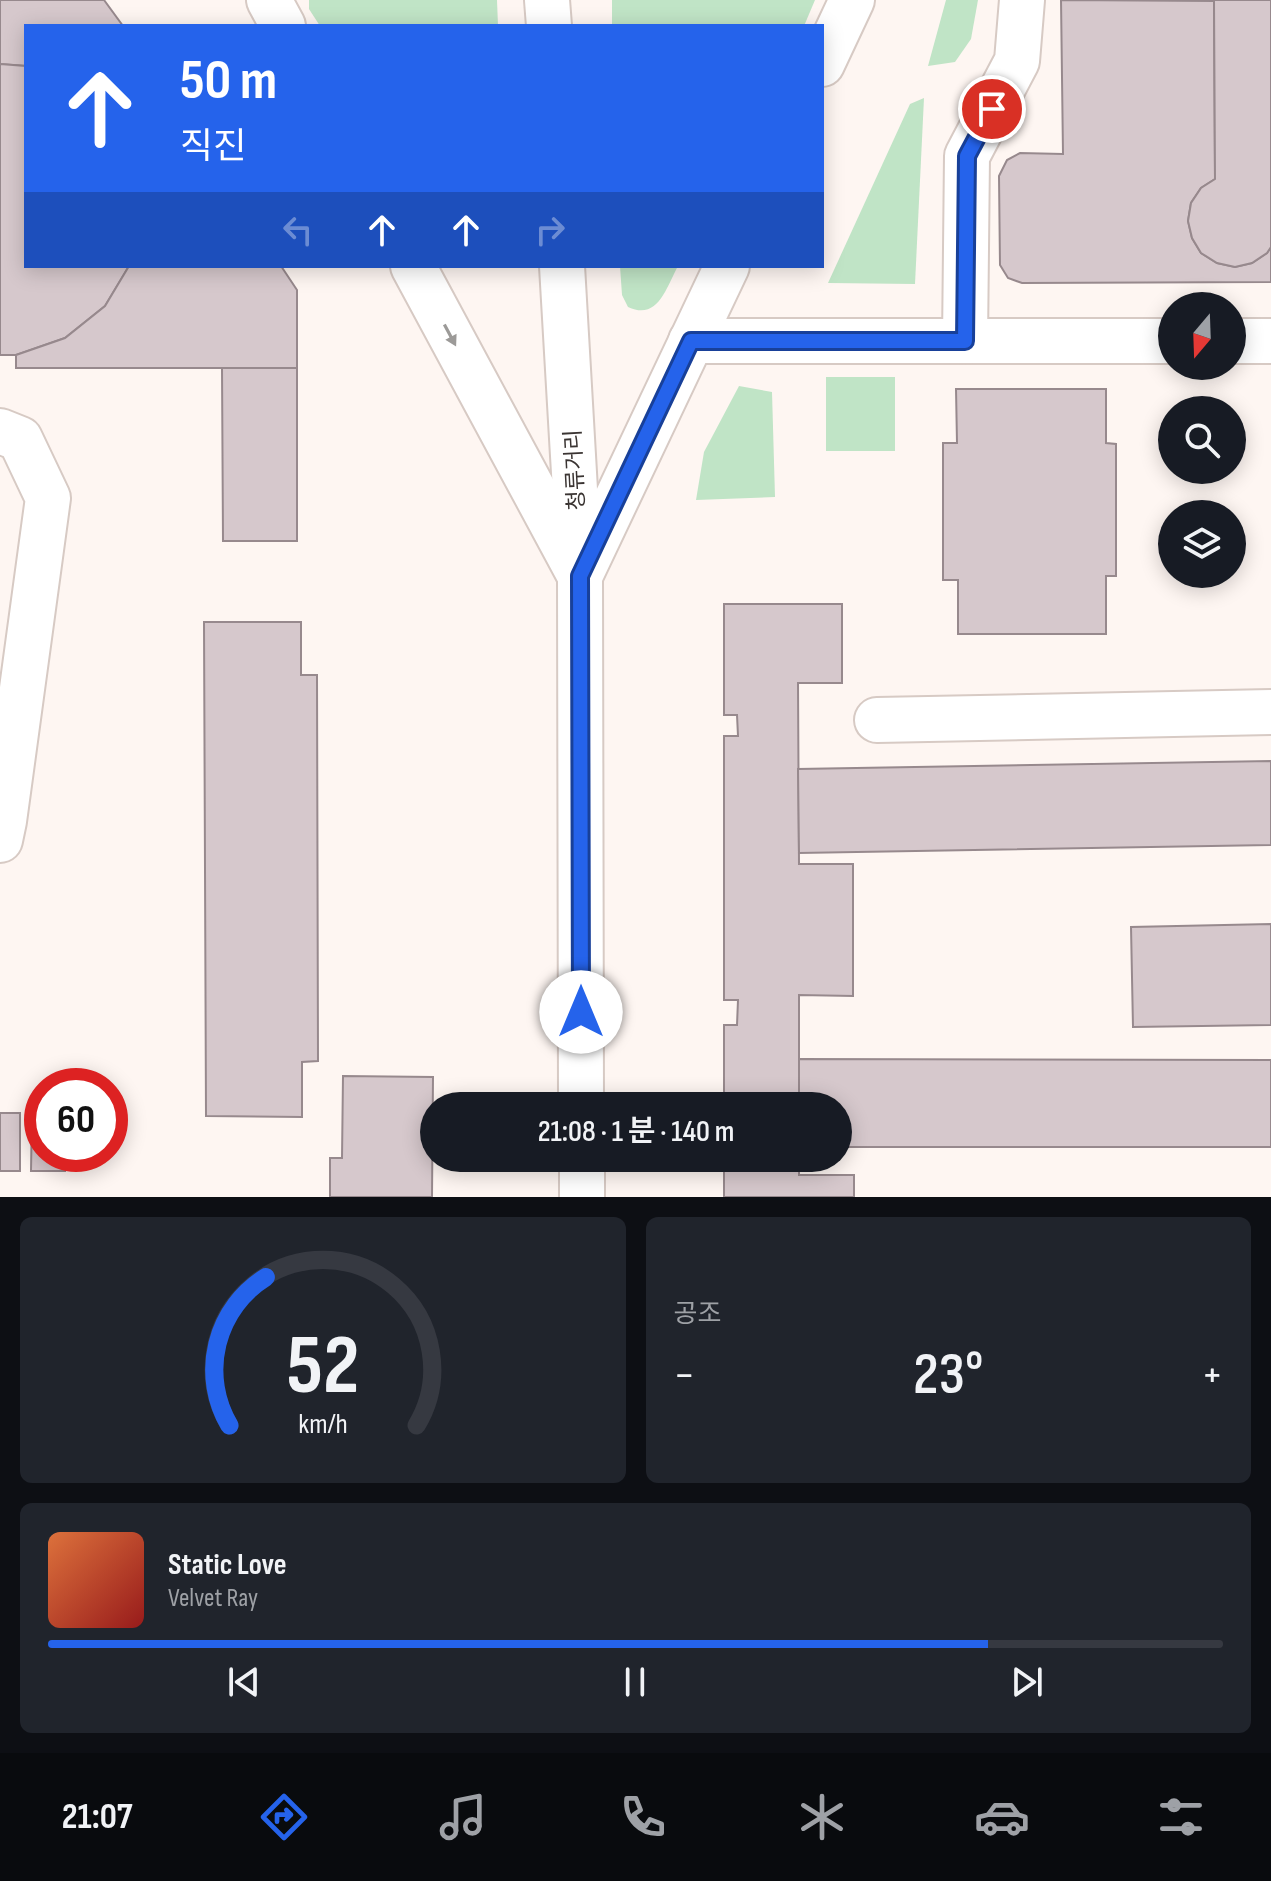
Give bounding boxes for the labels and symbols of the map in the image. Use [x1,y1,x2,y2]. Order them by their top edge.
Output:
pin [958,75,1026,143]
north arrow [1158,292,1246,380]
one-way arrow [443,323,456,346]
street label: 청류거리 [560,429,591,511]
position arrow [539,970,623,1054]
speed limit sign: 60 [24,1068,128,1172]

